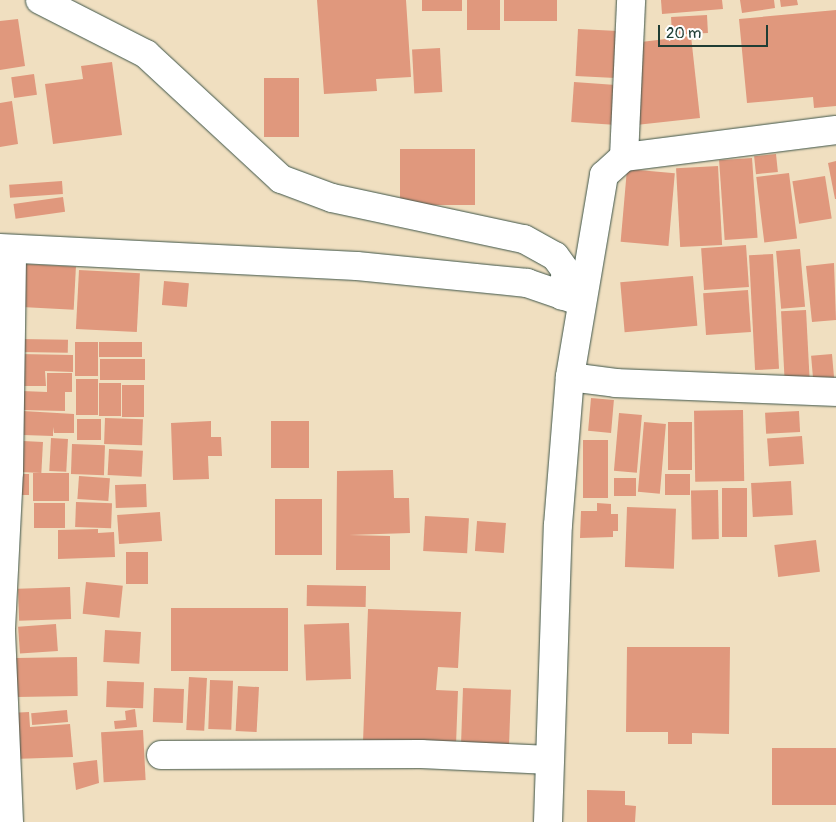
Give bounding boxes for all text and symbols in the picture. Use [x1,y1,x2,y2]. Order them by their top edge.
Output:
scale bar [661,15,771,47]
text: 20 m [666,24,701,43]

